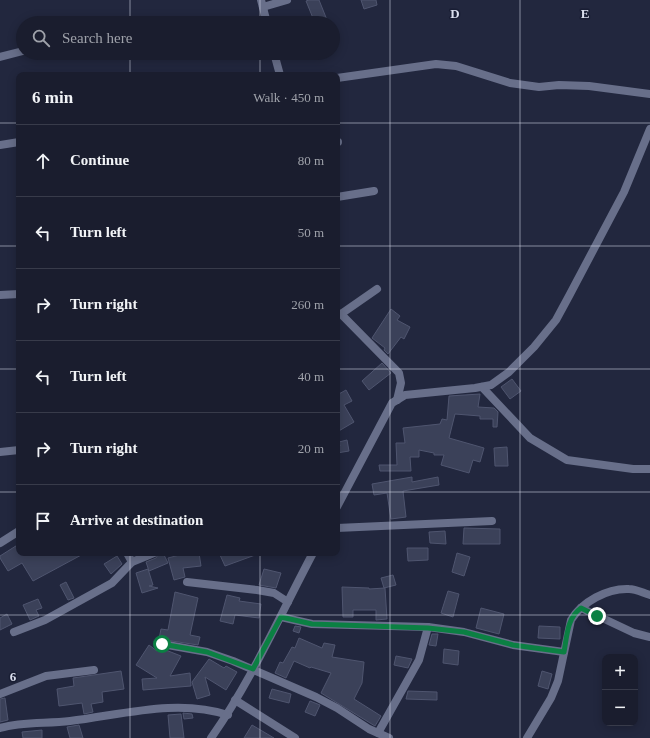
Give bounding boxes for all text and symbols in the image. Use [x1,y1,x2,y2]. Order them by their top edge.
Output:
text: D [450,6,460,21]
text: E [581,6,589,21]
search box [16,16,340,60]
icon: search [30,27,52,49]
text: Search here [62,30,132,46]
text: 6 min [32,88,73,107]
text: Walk · 450 m [253,90,324,105]
icon: ahead [32,150,54,172]
text: Continue [70,152,129,168]
text: 80 m [298,153,324,168]
icon: left [32,222,54,244]
text: Turn left [70,224,127,240]
text: 50 m [298,225,324,240]
icon: right [32,294,54,316]
text: Turn right [70,296,137,312]
text: 260 m [291,297,324,312]
icon: left [32,366,54,388]
text: Turn left [70,368,127,384]
text: 40 m [298,369,324,384]
icon: right [32,438,54,460]
text: Turn right [70,440,137,456]
text: 20 m [298,441,324,456]
icon: arrive [32,510,54,532]
text: Arrive at destination [70,512,203,528]
route end [588,607,606,625]
route start [153,635,171,653]
map controls [602,654,638,726]
button: + [602,654,638,690]
text: 6 [10,669,17,684]
button: − [602,690,638,726]

